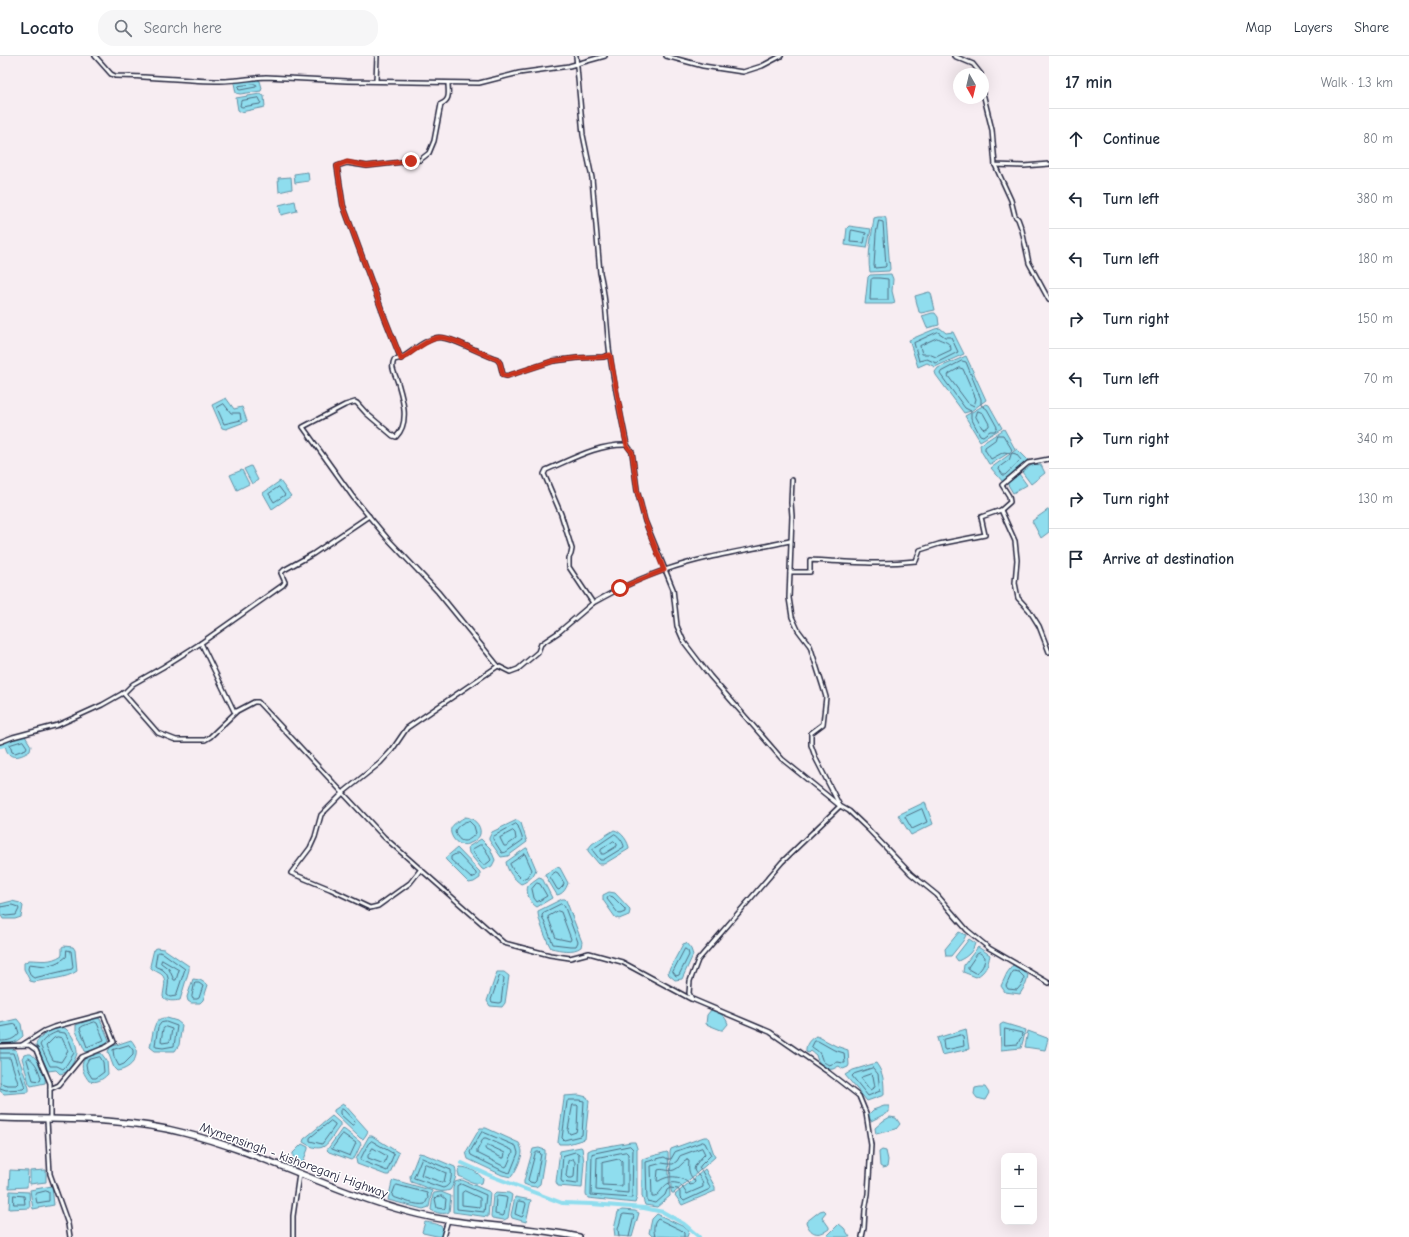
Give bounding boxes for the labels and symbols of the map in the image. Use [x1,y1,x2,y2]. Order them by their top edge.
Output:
north arrow [953,68,989,104]
route end [402,152,420,170]
route start [611,579,629,597]
street label: Mymensingh - kishoreganj Highway [198,1119,390,1201]

